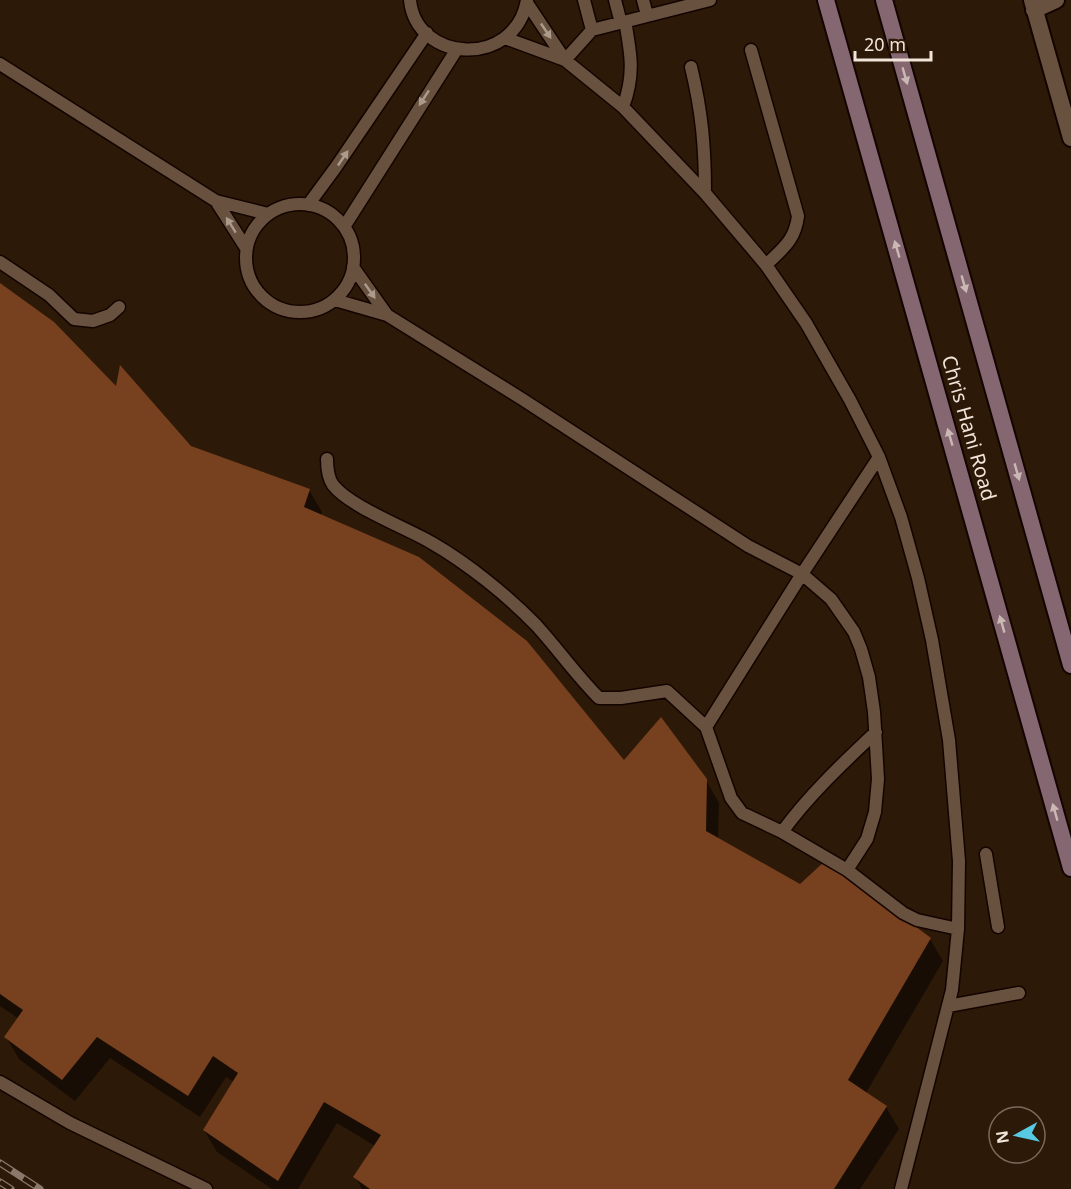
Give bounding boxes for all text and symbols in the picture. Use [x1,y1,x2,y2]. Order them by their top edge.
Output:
one-way arrow [540,23,551,39]
scale bar [855,24,932,62]
text: 20 m [864,32,906,56]
one-way arrow [901,67,911,86]
one-way arrow [419,90,430,107]
one-way arrow [337,150,349,166]
one-way arrow [225,217,237,233]
one-way arrow [892,240,901,258]
one-way arrow [960,275,969,293]
one-way arrow [364,283,376,299]
street label: Chris Hani Road [936,352,1003,504]
one-way arrow [944,428,954,446]
one-way arrow [1013,463,1022,481]
one-way arrow [997,615,1006,633]
one-way arrow [1050,803,1059,821]
north arrow [987,1105,1047,1165]
text: N [990,1129,1014,1145]

